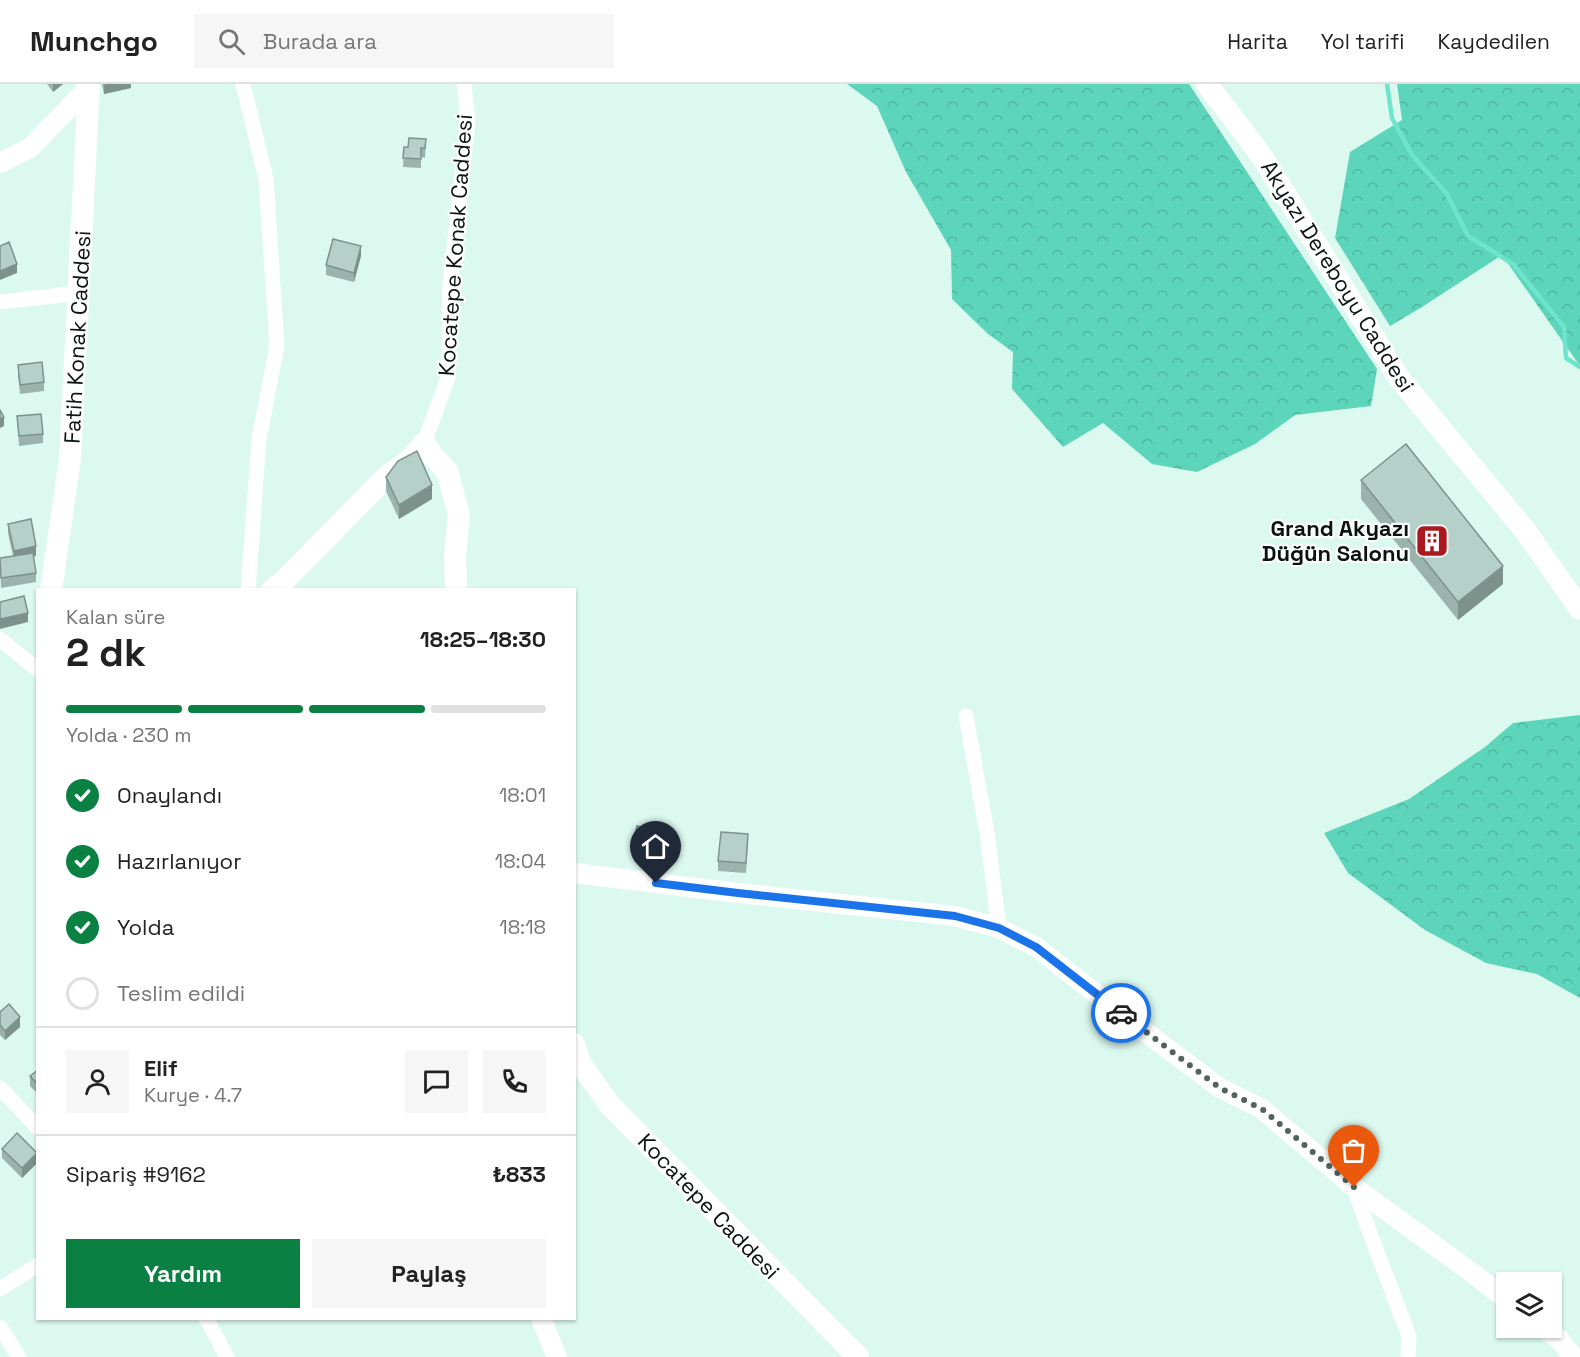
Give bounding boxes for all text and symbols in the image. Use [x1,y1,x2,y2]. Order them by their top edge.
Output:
search box [194,14,614,68]
text: Munchgo [30,23,158,59]
icon: search [215,25,248,58]
text: Burada ara [263,27,377,55]
text: Harita [1227,28,1288,55]
text: Yol tarifi [1321,28,1404,55]
text: Kaydedilen [1437,28,1550,55]
street label: Kocatepe Konak Caddesi [432,113,478,377]
street label: Akyazı Dereboyu Caddesi [1255,155,1421,397]
street label: Fatih Konak Caddesi [57,230,97,444]
place label: Grand Akyazı Düğün Salonu [1262,514,1409,567]
building icon: Grand Akyazı Düğün Salonu [1414,523,1450,559]
text: Kalan süre [66,604,165,630]
text: 18:25–18:30 [420,625,546,653]
text: 2 dk [66,628,146,677]
text: Yolda · 230 m [66,722,191,748]
icon: check [66,779,99,812]
text: Onaylandı [117,781,222,809]
text: 18:01 [499,782,546,808]
pin [630,821,681,883]
icon: home [639,830,672,863]
icon: check [66,845,99,878]
text: Hazırlanıyor [117,847,242,875]
text: 18:04 [495,848,546,874]
icon: check [66,911,99,944]
text: Yolda [117,913,174,941]
text: 18:18 [499,914,546,940]
text: Teslim edildi [117,979,245,1007]
courier [1091,983,1151,1043]
icon: car [1105,997,1138,1030]
button: person [66,1050,129,1113]
button: chat [405,1050,468,1113]
button: phone [483,1050,546,1113]
text: Elif [144,1054,177,1082]
text: Kurye · 4.7 [144,1082,242,1108]
pin [1328,1125,1379,1187]
street label: Kocatepe Caddesi [632,1127,786,1285]
icon: bag [1337,1134,1370,1167]
text: Sipariş #9162 [66,1160,206,1188]
text: ₺833 [492,1160,546,1188]
button: Yardım [66,1239,300,1308]
button: Paylaş [312,1239,546,1308]
map controls [1496,1272,1562,1338]
button: layers [1496,1272,1562,1338]

